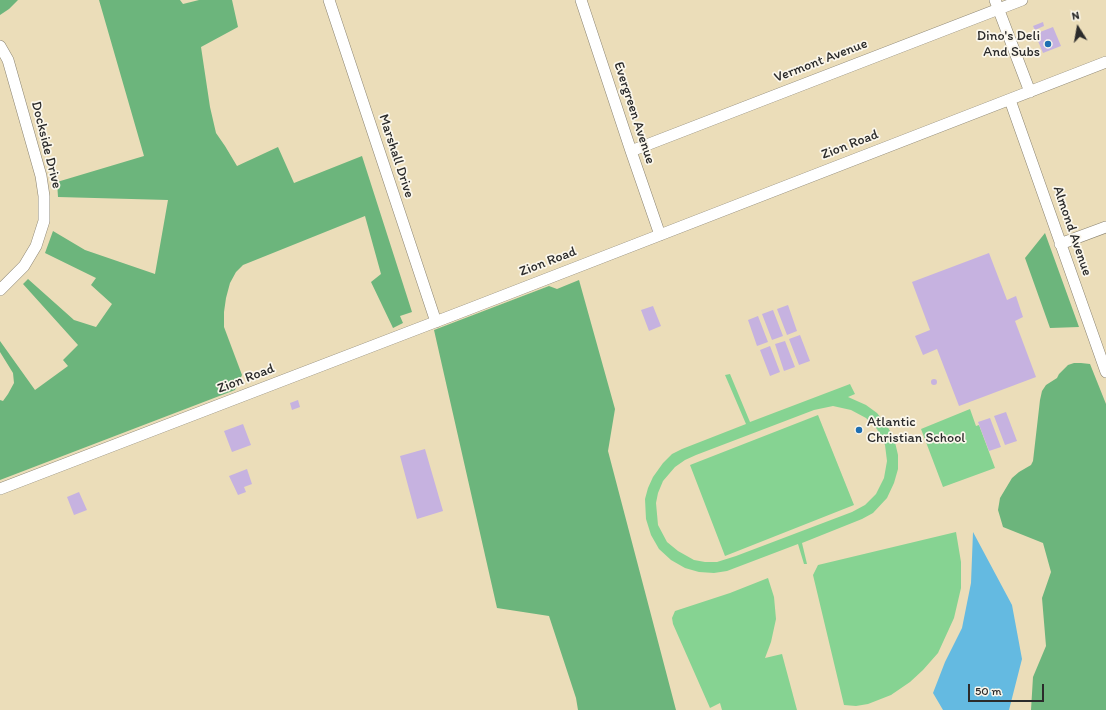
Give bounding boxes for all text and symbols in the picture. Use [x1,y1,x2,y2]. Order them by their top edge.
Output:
north arrow [1058,8,1098,48]
text: N [1071,9,1081,23]
place label: Dino's Deli And Subs [977,28,1040,60]
street label: Vermont Avenue [772,36,870,86]
marker: Dino's Deli And Subs [1043,39,1053,49]
street label: Evergreen Avenue [610,60,658,166]
street label: Dockside Drive [27,100,65,190]
street label: Marshall Drive [375,112,417,200]
street label: Zion Road [819,126,881,164]
street label: Almond Avenue [1049,184,1095,278]
street label: Zion Road [517,243,579,281]
street label: Zion Road [215,360,277,398]
place label: Atlantic Christian School [867,414,965,446]
marker: Atlantic Christian School [854,425,864,435]
scale bar [970,676,1046,702]
text: 50 m [975,684,1001,698]

